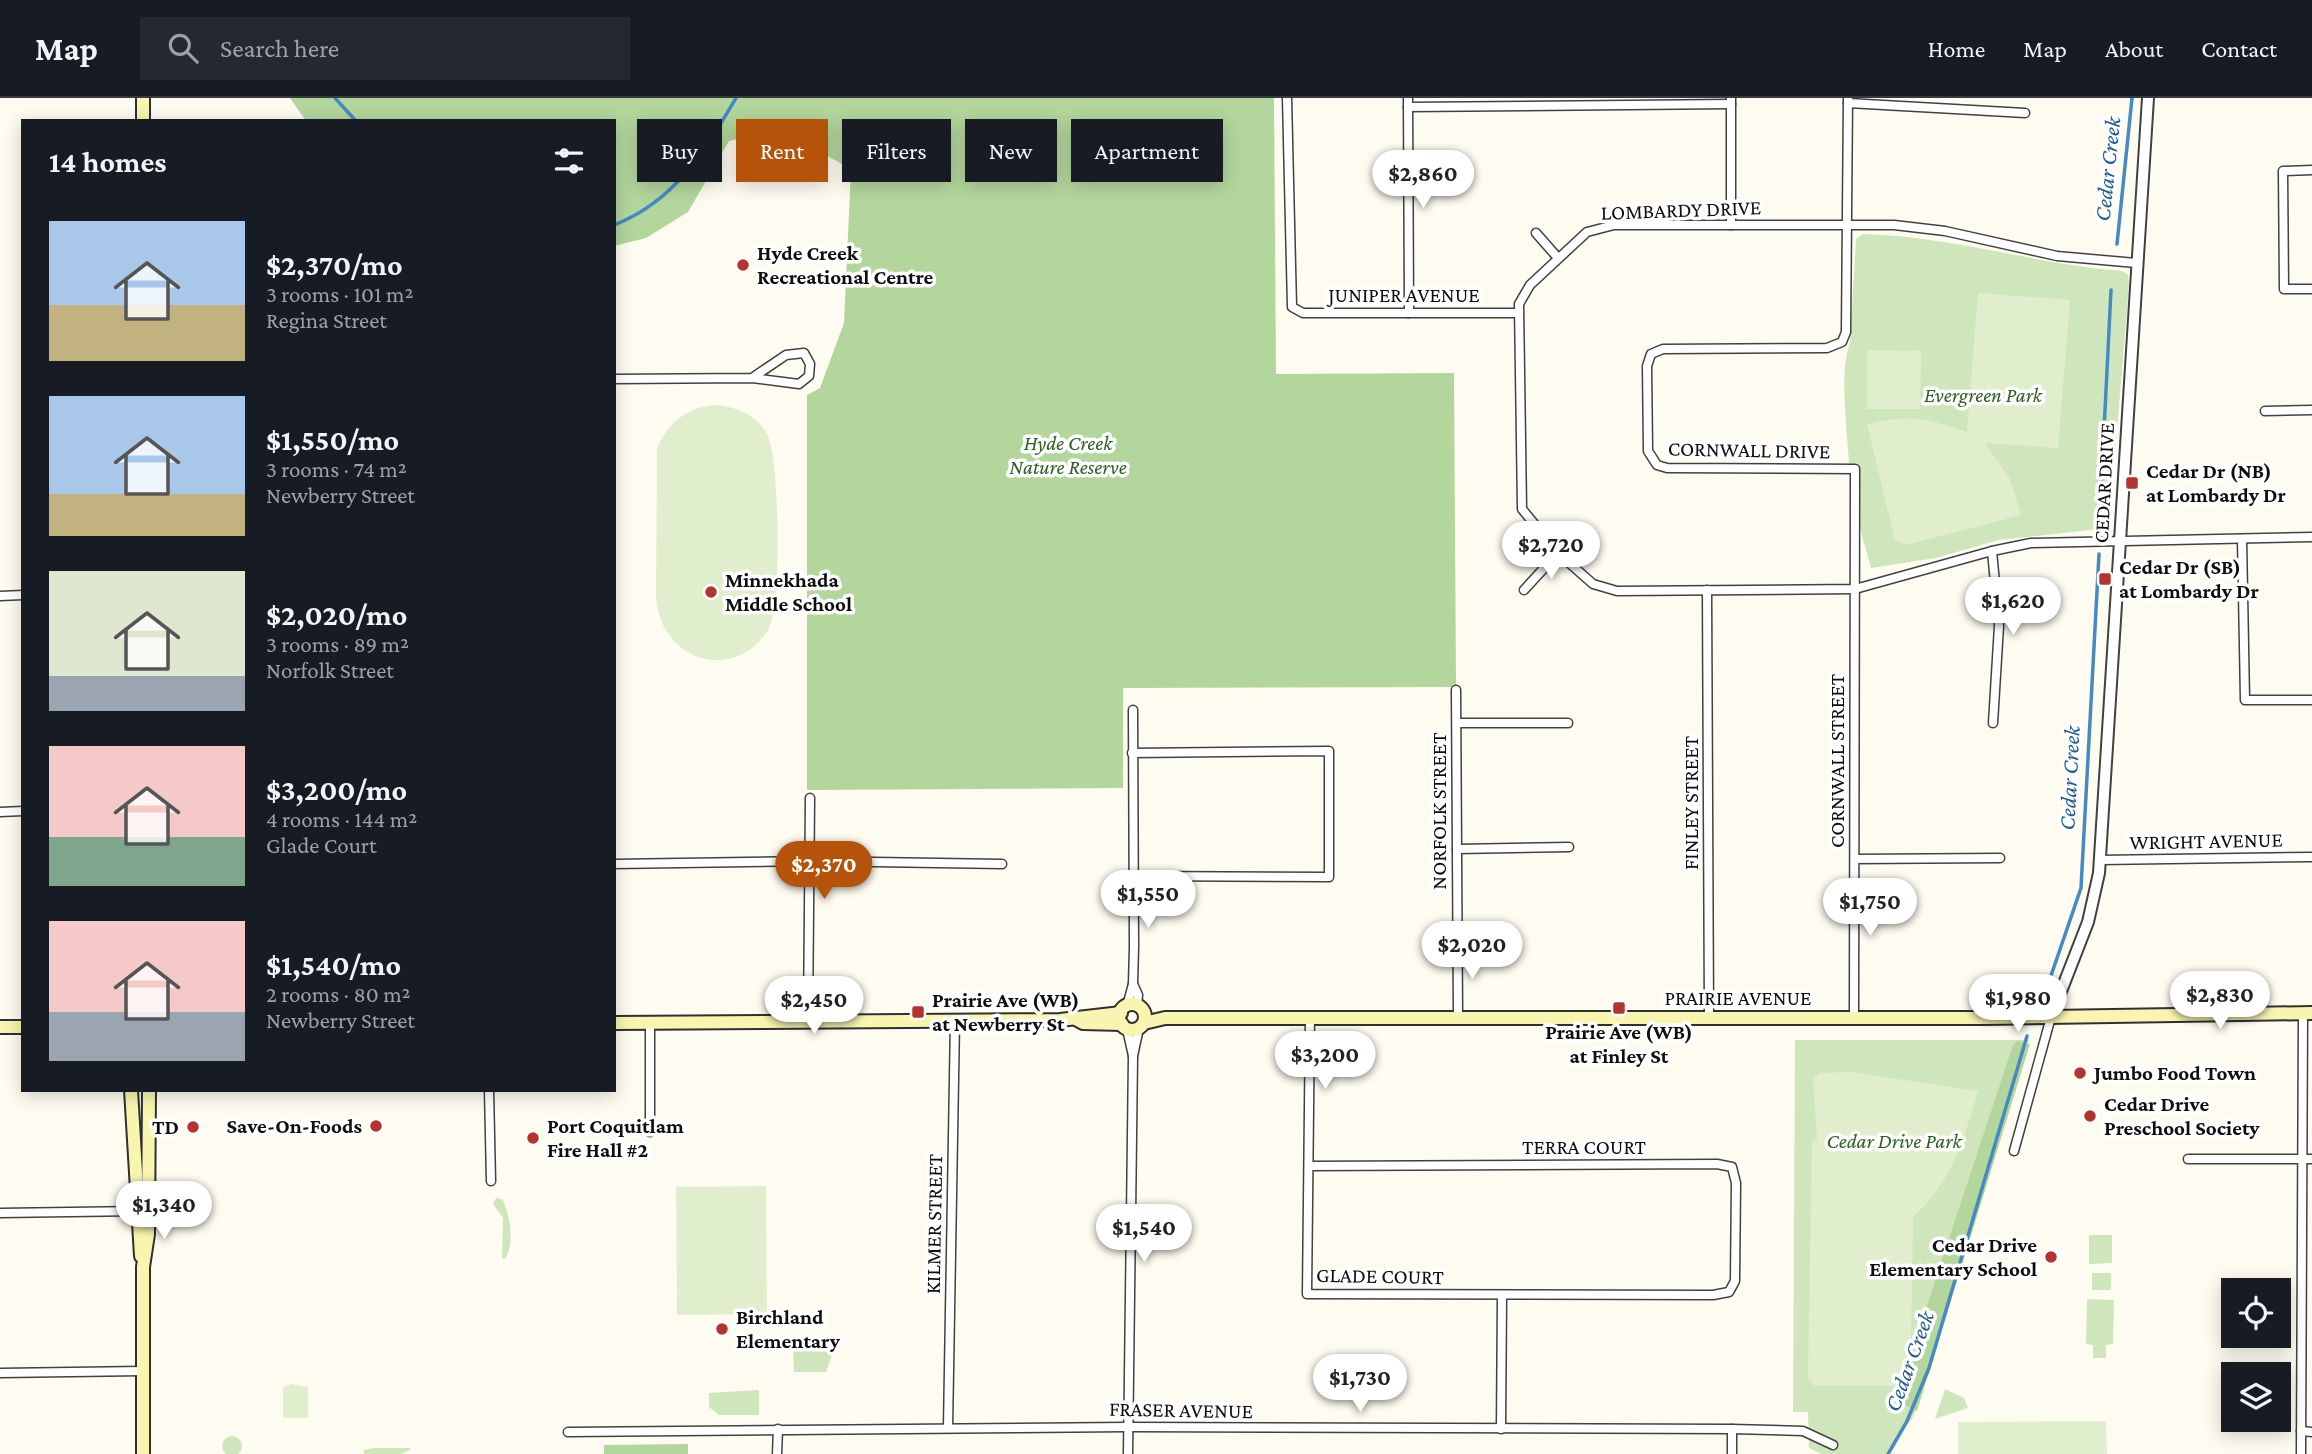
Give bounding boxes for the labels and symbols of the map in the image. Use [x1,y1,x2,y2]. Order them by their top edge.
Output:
water label: Cedar Creek [2089,115,2126,222]
pin: $2,860 [1366,150,1480,210]
street label: LOMBARDY DRIVE [1600,195,1762,225]
place label: Hyde Creek Recreational Centre [757,241,933,289]
marker: Hyde Creek Recreational Centre [735,257,751,273]
street label: JUNIPER AVENUE [1326,283,1480,307]
park label: Evergreen Park [1924,383,2043,407]
street label: CEDAR DRIVE [2089,422,2119,544]
park label: Hyde Creek Nature Reserve [1009,431,1127,479]
street label: CORNWALL DRIVE [1668,437,1830,463]
place label: Cedar Dr (NB) at Lombardy Dr [2146,459,2287,507]
marker: Cedar Dr (NB) at Lombardy Dr [2124,475,2140,491]
pin: $2,720 [1494,522,1608,581]
place label: Cedar Dr (SB) at Lombardy Dr [2119,555,2260,603]
place label: Minnekhada Middle School [725,568,852,616]
marker: Cedar Dr (SB) at Lombardy Dr [2097,571,2113,587]
pin: $1,620 [1956,578,2070,637]
marker: Minnekhada Middle School [703,584,719,600]
street label: CORNWALL STREET [1825,673,1849,848]
water label: Cedar Creek [2053,724,2085,831]
street label: NORFOLK STREET [1427,732,1451,890]
street label: FINLEY STREET [1679,735,1703,870]
street label: WRIGHT AVENUE [2129,828,2283,854]
pin: $2,370 [767,842,881,901]
pin: $1,550 [1091,870,1205,930]
pin: $1,750 [1813,878,1927,938]
pin: $2,020 [1415,922,1529,981]
pin: $2,830 [2163,972,2277,1031]
pin: $1,980 [1961,974,2075,1034]
pin: $2,450 [757,976,871,1036]
street label: PRAIRIE AVENUE [1665,986,1811,1010]
place label: Prairie Ave (WB) at Newberry St [932,988,1080,1036]
marker: Prairie Ave (WB) at Finley St [1611,1000,1627,1016]
marker: Prairie Ave (WB) at Newberry St [910,1004,926,1020]
place label: Prairie Ave (WB) at Finley St [1545,1020,1693,1068]
pin: $3,200 [1268,1032,1382,1091]
place label: Jumbo Food Town [2092,1061,2256,1085]
marker: Jumbo Food Town [2072,1065,2088,1081]
place label: Cedar Drive Preschool Society [2104,1092,2260,1140]
marker: Cedar Drive Preschool Society [2082,1108,2098,1124]
place label: Save-On-Foods [227,1114,362,1138]
place label: Port Coquitlam Fire Hall #2 [547,1114,684,1162]
place label: TD [152,1115,179,1139]
marker: Save-On-Foods [368,1118,384,1134]
marker: TD [185,1119,201,1135]
park label: Cedar Drive Park [1826,1129,1962,1153]
marker: Port Coquitlam Fire Hall #2 [525,1130,541,1146]
street label: TERRA COURT [1522,1135,1647,1159]
street label: KILMER STREET [921,1153,947,1294]
pin: $1,340 [107,1182,221,1241]
pin: $1,540 [1087,1204,1201,1264]
place label: Cedar Drive Elementary School [1869,1233,2037,1281]
marker: Cedar Drive Elementary School [2043,1249,2059,1265]
street label: GLADE COURT [1316,1263,1445,1289]
place label: Birchland Elementary [736,1305,841,1353]
water label: Cedar Creek [1879,1306,1939,1415]
marker: Birchland Elementary [714,1321,730,1337]
pin: $1,730 [1303,1354,1417,1414]
street label: FRASER AVENUE [1109,1397,1253,1423]

